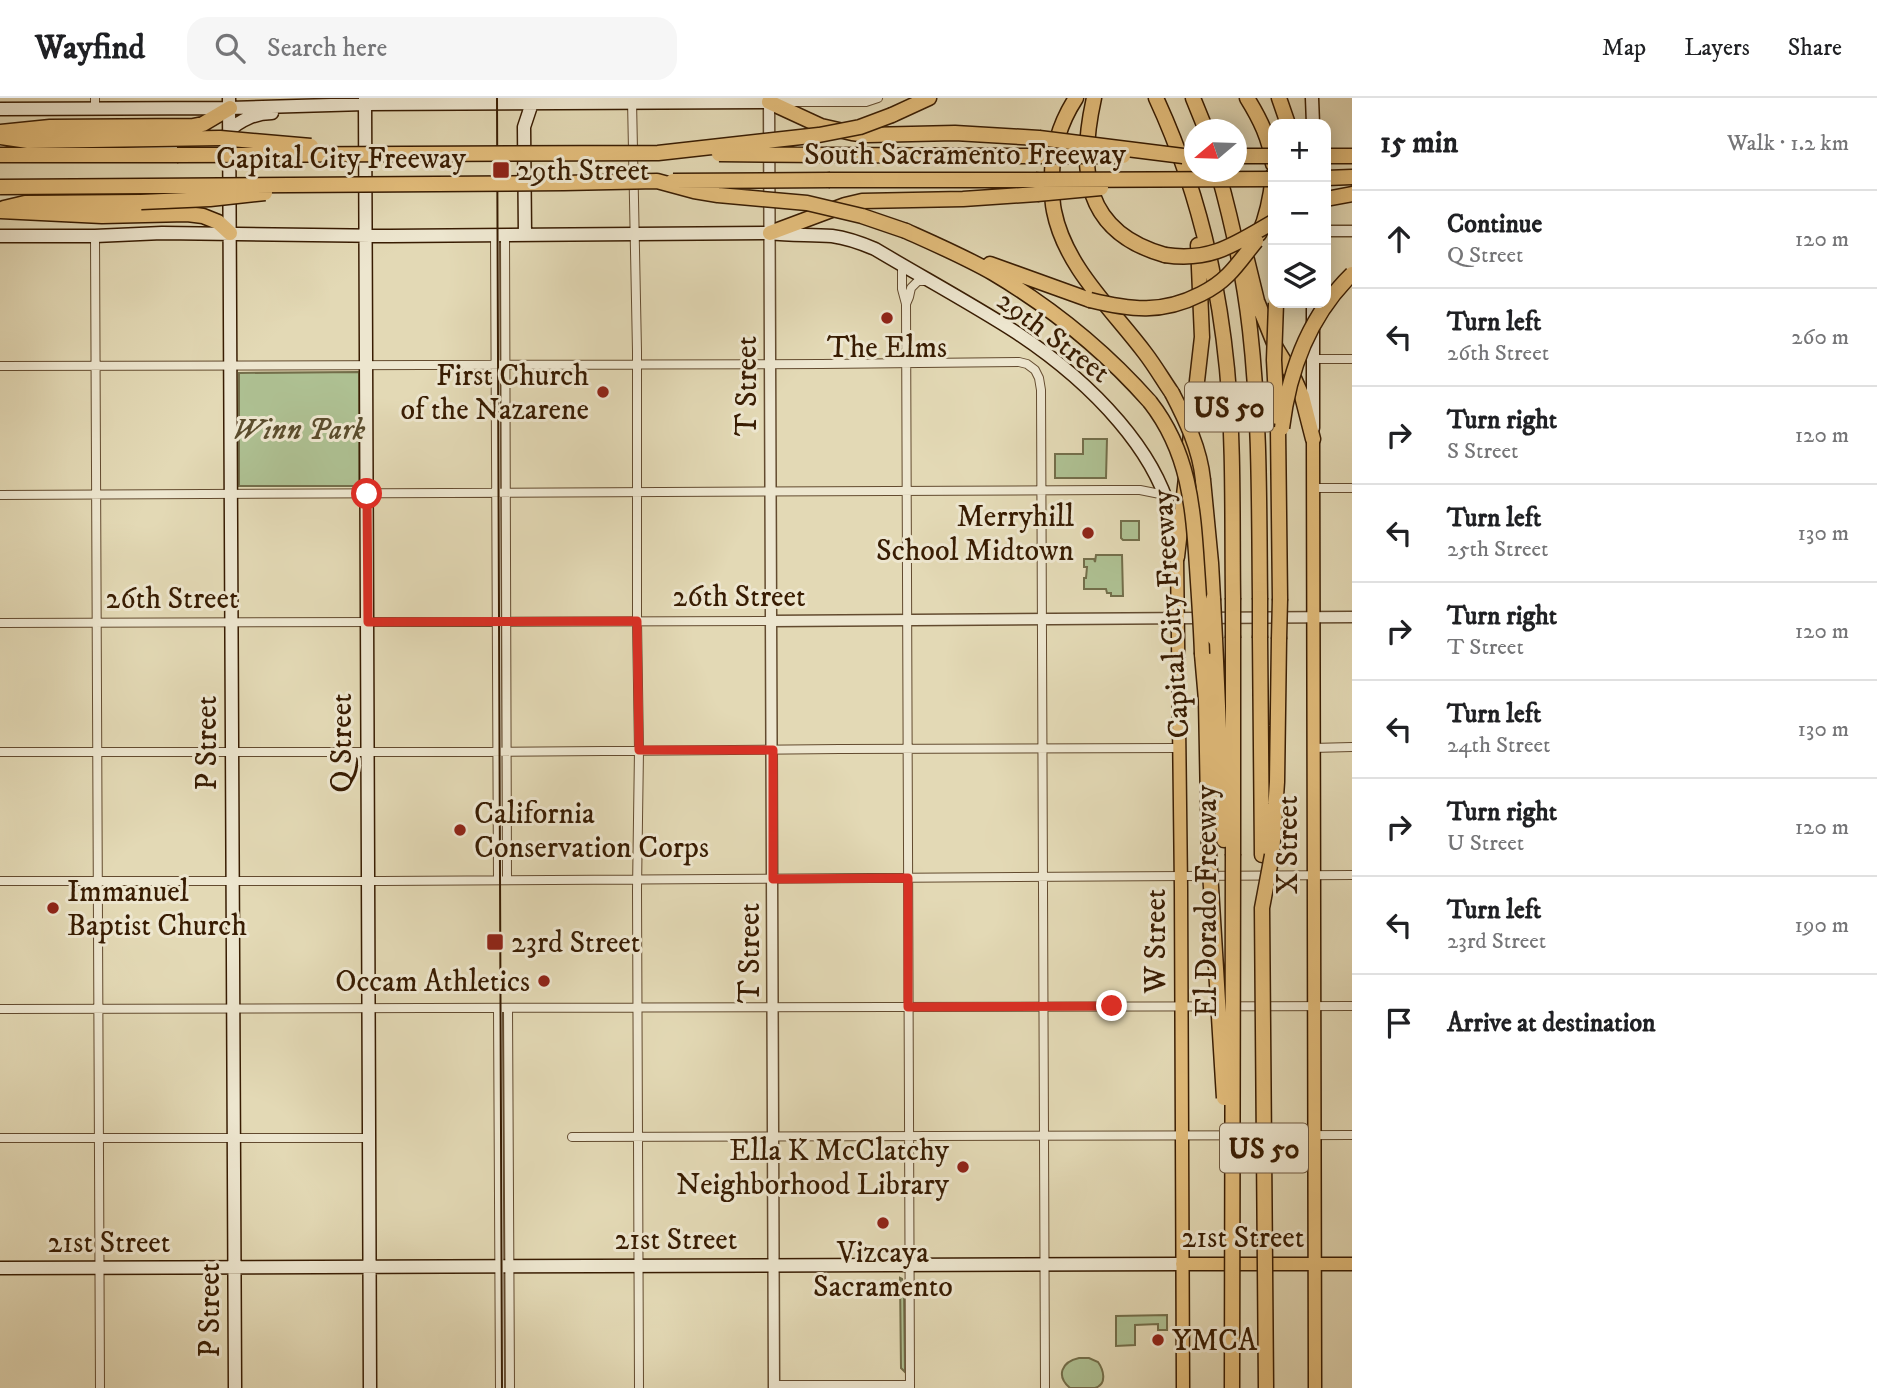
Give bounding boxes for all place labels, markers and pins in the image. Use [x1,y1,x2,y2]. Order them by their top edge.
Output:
place label: 29th Street [517,153,649,190]
marker: 29th Street [491,160,511,180]
marker: The Elms [879,310,895,326]
place label: The Elms [827,330,947,367]
place label: First Church of the Nazarene [400,358,589,429]
marker: First Church of the Nazarene [595,384,611,400]
place label: Merryhill School Midtown [876,499,1074,570]
marker: Merryhill School Midtown [1080,525,1096,541]
place label: California Conservation Corps [474,796,709,867]
marker: California Conservation Corps [452,822,468,838]
place label: Immanuel Baptist Church [67,874,247,945]
marker: Immanuel Baptist Church [45,900,61,916]
place label: 23rd Street [511,925,640,962]
marker: 23rd Street [485,932,505,952]
place label: Occam Athletics [335,964,530,1001]
marker: Occam Athletics [536,973,552,989]
place label: Ella K McClatchy Neighborhood Library [676,1133,950,1204]
marker: Ella K McClatchy Neighborhood Library [955,1159,971,1175]
marker: Vizcaya Sacramento [875,1215,891,1231]
place label: Vizcaya Sacramento [813,1235,953,1306]
place label: YMCA [1172,1323,1258,1360]
marker: YMCA [1150,1332,1166,1348]

